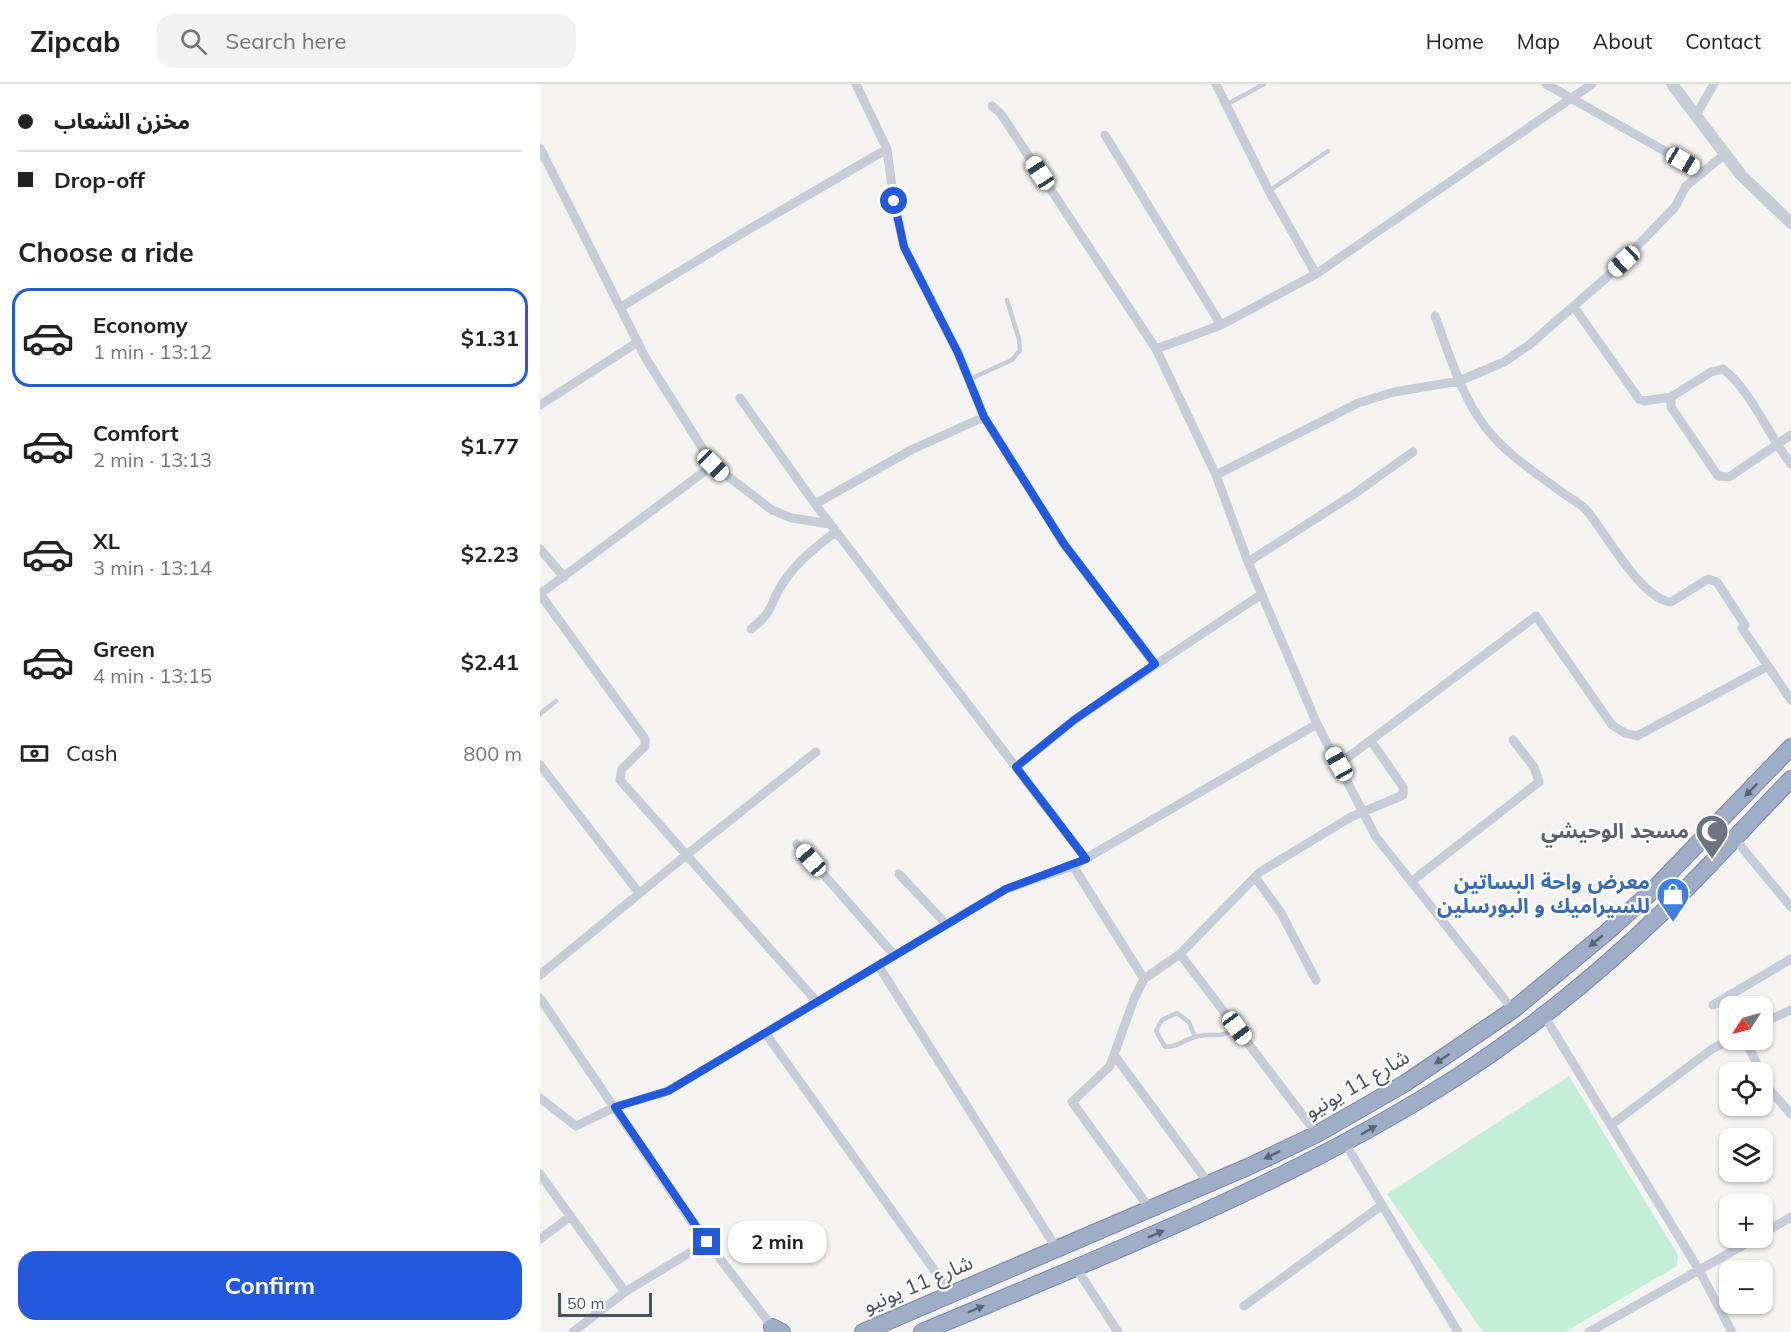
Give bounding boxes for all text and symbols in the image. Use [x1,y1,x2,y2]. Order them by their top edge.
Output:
search box [156,14,576,68]
text: Zipcab [30,24,120,59]
icon: search [177,25,210,58]
text: Search here [225,27,346,55]
text: Home [1426,28,1484,54]
text: Map [1517,28,1560,54]
text: About [1593,28,1652,54]
text: Contact [1685,28,1761,54]
text: مخزن الشعاب [54,107,190,135]
car [1663,144,1703,178]
car [1023,153,1057,193]
text: Drop-off [54,166,145,194]
route start [880,187,907,214]
text: Choose a ride [18,235,194,269]
car [1605,242,1643,280]
icon: car [21,311,75,365]
text: Economy [93,311,188,339]
text: $1.31 [461,324,519,352]
text: 1 min · 13:12 [93,339,212,364]
icon: car [21,419,75,473]
text: Comfort [93,419,179,447]
text: $1.77 [461,432,519,460]
car [694,446,732,484]
text: 2 min · 13:13 [93,447,212,472]
icon: car [21,527,75,581]
text: XL [93,527,120,555]
text: $2.23 [461,540,519,568]
text: 3 min · 13:14 [93,555,212,580]
icon: car [21,635,75,689]
text: Green [93,635,155,663]
text: $2.41 [461,648,519,676]
text: 4 min · 13:15 [93,663,212,688]
icon: cash [18,737,51,770]
text: Cash [66,739,118,767]
text: 800 m [463,741,522,766]
car [1322,744,1356,784]
one-way arrow [1744,782,1758,796]
mosque icon: مسجد الوحيشي [1694,813,1730,860]
place label: مسجد الوحيشي [1541,817,1689,848]
car [792,841,830,879]
place label: معرض واحة البساتين للسيراميك و البورسلين [1437,868,1650,918]
shop icon: معرض واحة البساتين للسيراميك و البورسلين [1655,876,1691,923]
one-way arrow [1588,934,1604,947]
north arrow [1719,996,1773,1050]
map controls [1719,996,1773,1314]
car [1219,1008,1255,1048]
street label: شارع 11 يونيو [1299,1043,1415,1126]
one-way arrow [1434,1053,1450,1065]
button: locate [1719,1062,1773,1116]
one-way arrow [1361,1125,1378,1135]
button: layers [1719,1128,1773,1182]
one-way arrow [1264,1151,1281,1160]
button: + [1719,1194,1773,1248]
callout: 2 min [728,1221,827,1263]
route end [693,1228,720,1255]
text: 2 min [751,1229,804,1254]
one-way arrow [1147,1229,1165,1238]
street label: شارع 11 يونيو [859,1248,978,1321]
button: Confirm [18,1251,522,1320]
button: − [1719,1260,1773,1314]
scale bar [558,1290,652,1318]
text: 50 m [567,1293,604,1313]
one-way arrow [967,1304,985,1314]

